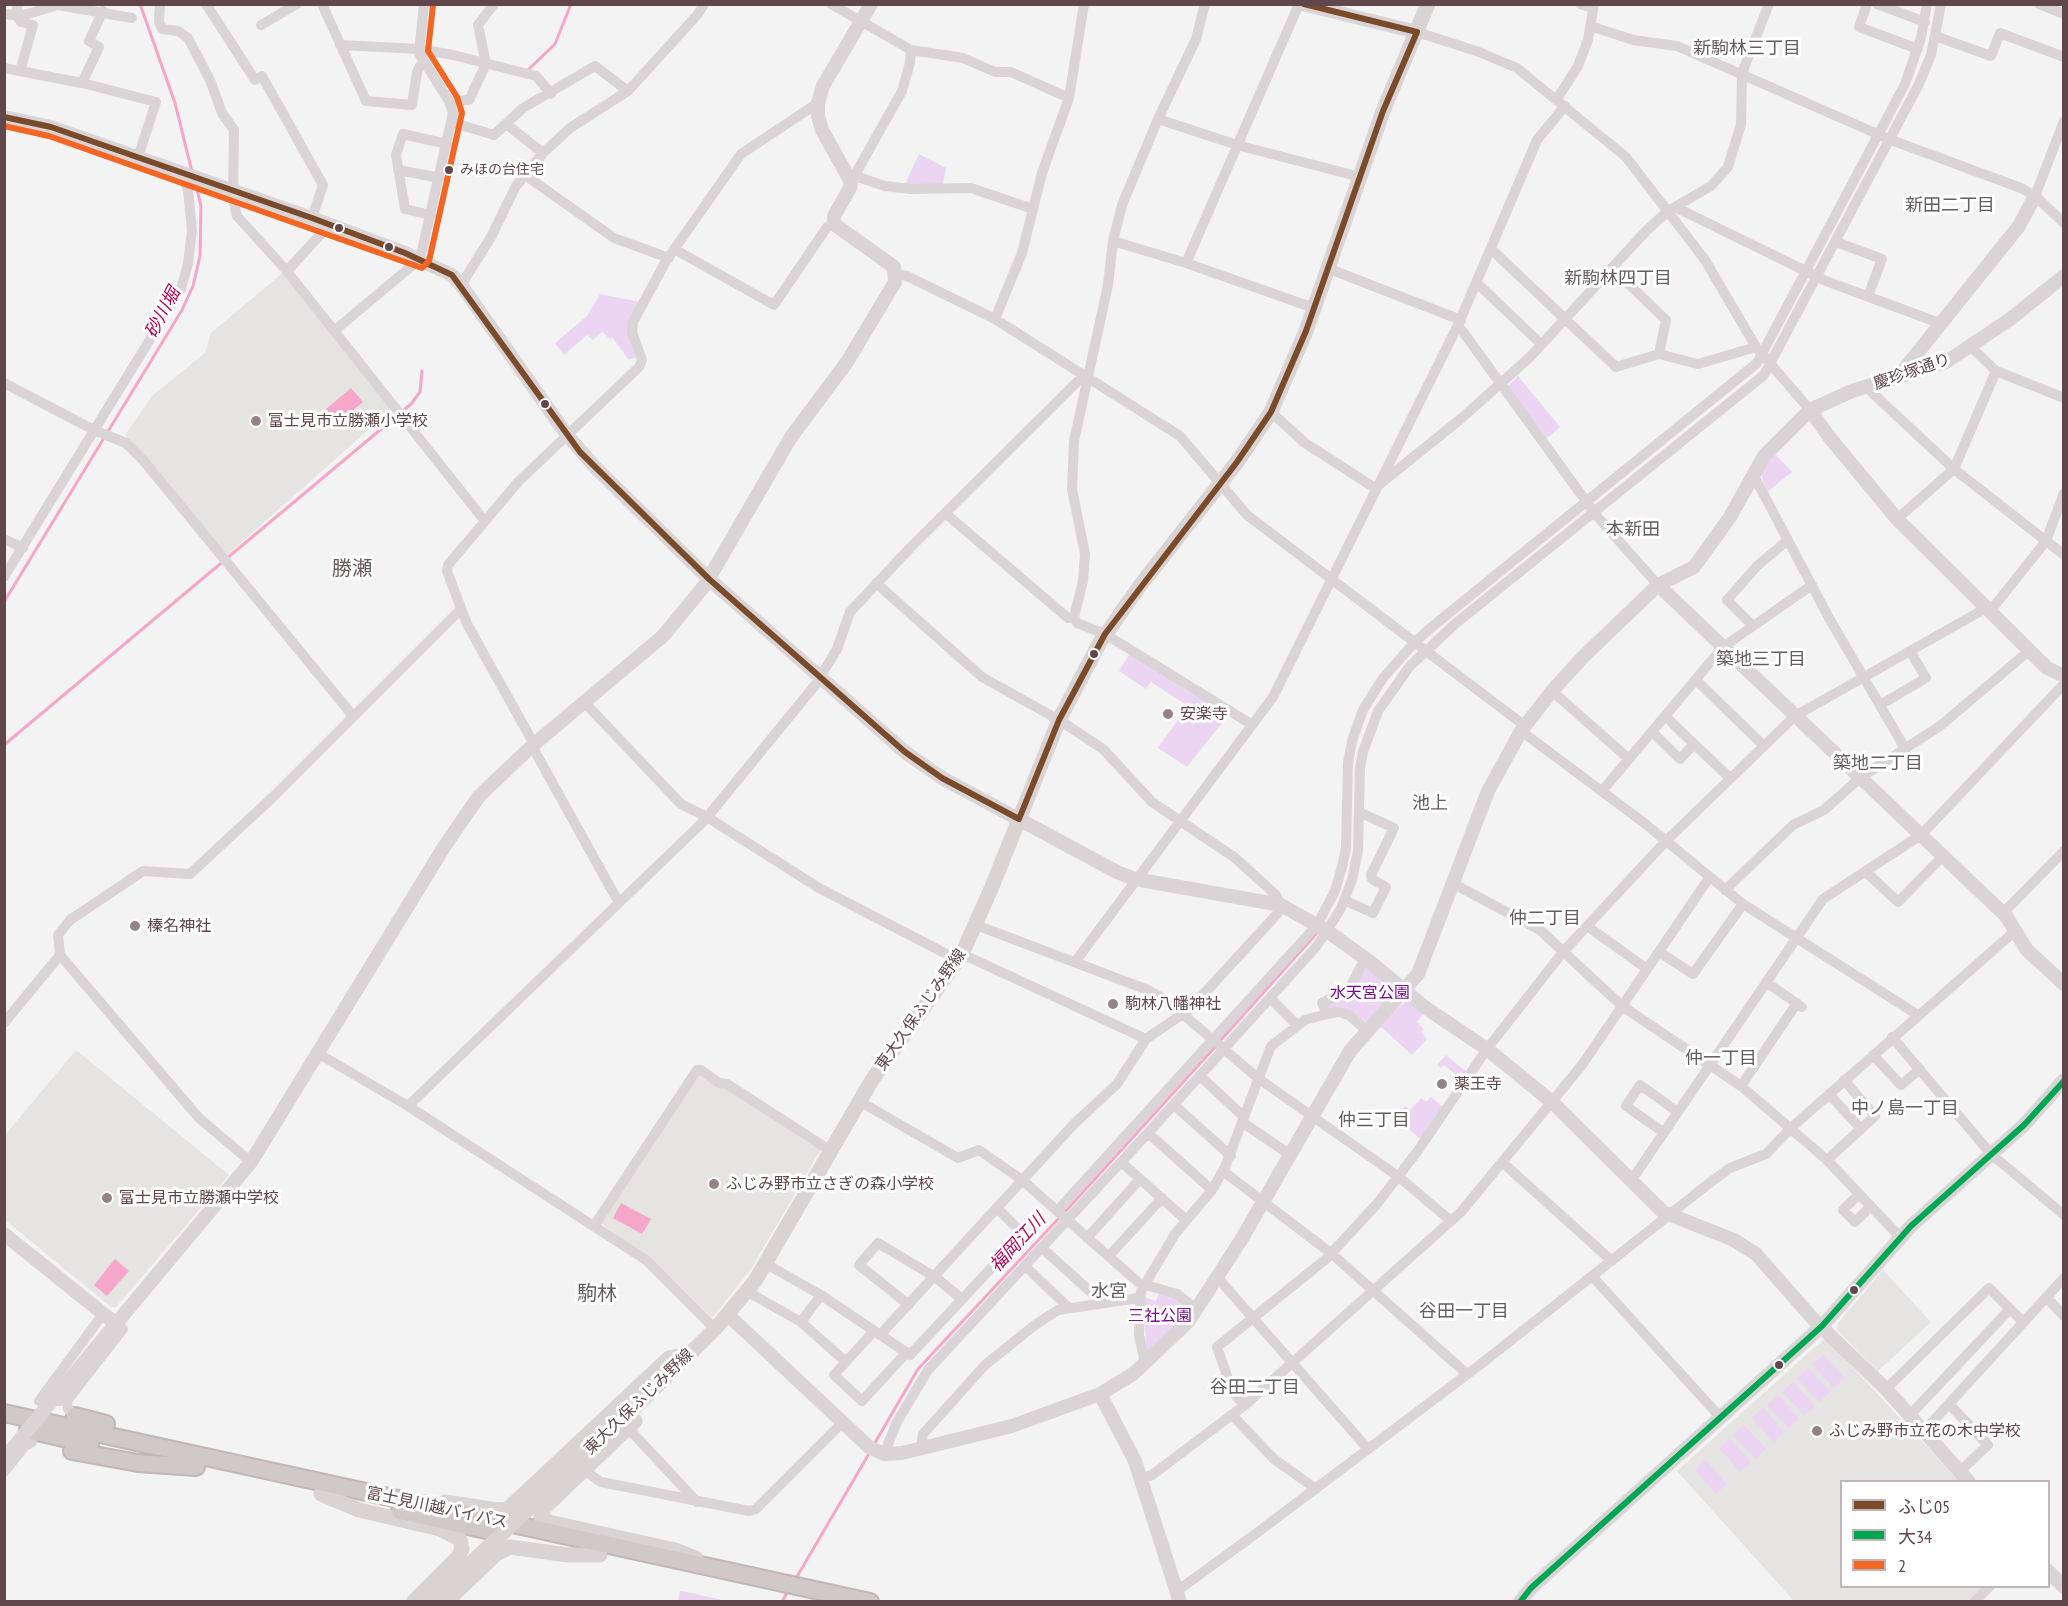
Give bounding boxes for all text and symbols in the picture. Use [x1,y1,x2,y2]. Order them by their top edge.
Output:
district label: 新駒林三丁目 [1693,38,1801,60]
place label: みほの台住宅 [460,162,544,178]
marker: みほの台住宅 [443,164,455,176]
district label: 新田二丁目 [1905,195,1995,217]
unlabelled marker [333,222,345,234]
unlabelled marker [383,241,395,253]
district label: 新駒林四丁目 [1564,268,1672,290]
water label: 砂川堀 [141,284,185,342]
street label: 慶珍塚通り [1871,350,1953,394]
unlabelled marker [539,398,551,410]
place label: 富士見市立勝瀬小学校 [268,411,428,431]
marker: 富士見市立勝瀬小学校 [249,414,263,428]
district label: 本新田 [1606,519,1660,541]
district label: 勝瀬 [332,557,372,581]
unlabelled marker [1088,648,1100,660]
district label: 築地三丁目 [1716,649,1806,671]
place label: 安楽寺 [1180,704,1228,724]
marker: 安楽寺 [1161,707,1175,721]
district label: 築地二丁目 [1833,753,1923,775]
district label: 池上 [1412,793,1448,815]
district label: 仲二丁目 [1509,908,1581,930]
place label: 榛名神社 [147,916,211,936]
marker: 榛名神社 [128,919,142,933]
street label: 東大久保ふじみ野線 [872,946,970,1074]
park label: 水天宮公園 [1330,983,1410,1003]
place label: 駒林八幡神社 [1125,994,1221,1014]
marker: 駒林八幡神社 [1106,997,1120,1011]
district label: 仲一丁目 [1685,1048,1757,1070]
place label: 薬王寺 [1454,1074,1502,1094]
marker: 薬王寺 [1435,1077,1449,1091]
district label: 中ノ島一丁目 [1851,1098,1959,1120]
district label: 仲三丁目 [1338,1110,1410,1132]
place label: ふじみ野市立さぎの森小学校 [726,1174,934,1194]
marker: ふじみ野市立さぎの森小学校 [707,1177,721,1191]
place label: 富士見市立勝瀬中学校 [119,1188,279,1208]
marker: 富士見市立勝瀬中学校 [100,1191,114,1205]
water label: 福岡江川 [986,1209,1050,1277]
district label: 水宮 [1091,1281,1127,1303]
district label: 駒林 [577,1282,617,1306]
unlabelled marker [1848,1284,1860,1296]
district label: 谷田一丁目 [1419,1301,1509,1323]
park label: 三社公園 [1128,1306,1192,1326]
street label: 東大久保ふじみ野線 [581,1345,697,1459]
unlabelled marker [1773,1359,1785,1371]
district label: 谷田二丁目 [1210,1377,1300,1399]
place label: ふじみ野市立花の木中学校 [1829,1421,2021,1441]
marker: ふじみ野市立花の木中学校 [1810,1424,1824,1438]
legend [1840,1480,2050,1588]
street label: 富士見川越バイパス [365,1484,509,1532]
text: ふじ05 [1898,1495,1950,1518]
text: 大34 [1898,1525,1932,1548]
text: 2 [1898,1554,1906,1577]

